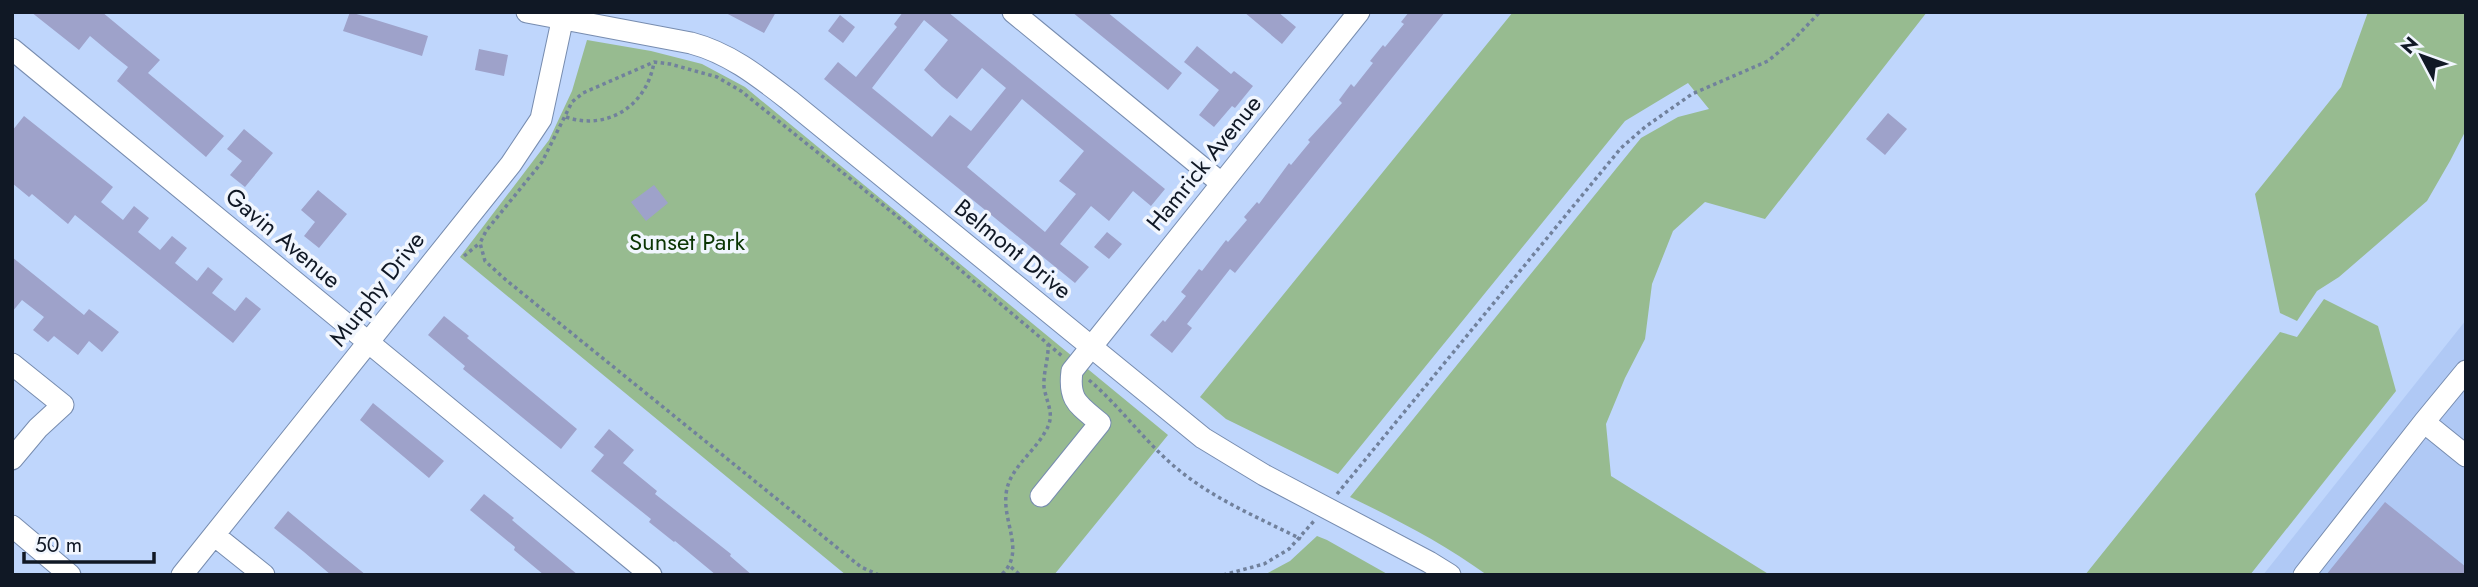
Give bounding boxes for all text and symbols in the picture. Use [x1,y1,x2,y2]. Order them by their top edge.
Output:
north arrow [2387,21,2457,91]
text: N [2394,31,2425,60]
street label: Hamrick Avenue [1138,87,1269,238]
street label: Gavin Avenue [218,179,349,296]
street label: Belmont Drive [947,190,1080,307]
street label: Murphy Drive [320,224,433,354]
park label: Sunset Park [629,224,745,259]
scale bar [24,520,154,564]
text: 50 m [35,530,82,560]

